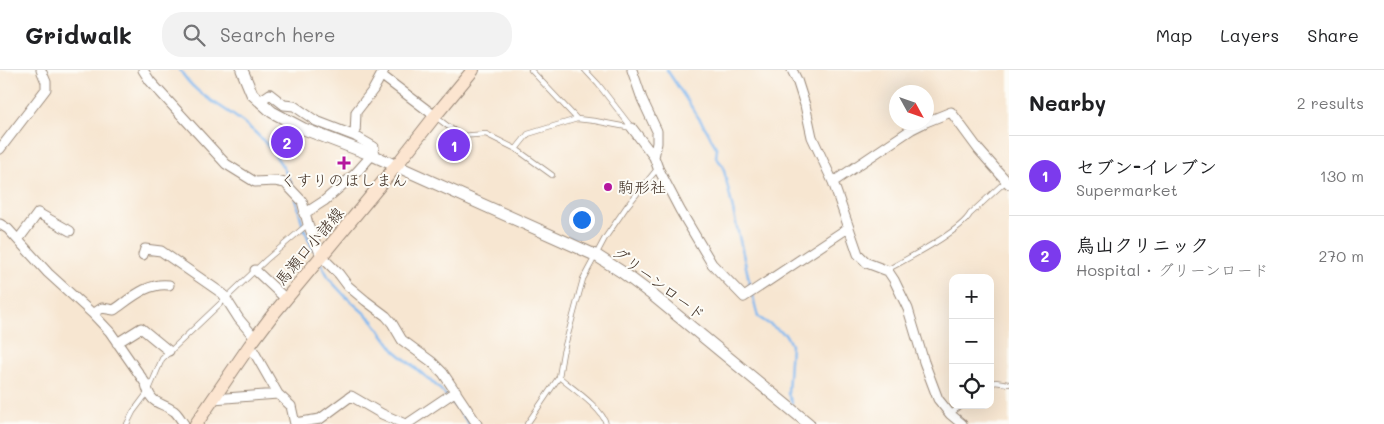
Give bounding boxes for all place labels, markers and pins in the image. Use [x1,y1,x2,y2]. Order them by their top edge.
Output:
pin: 2 [271,123,303,161]
pin: 1 [438,126,470,164]
marker: くすりのほしまん [338,157,350,169]
place label: くすりのほしまん [280,169,408,190]
place label: 駒形社 [618,176,666,197]
marker: 駒形社 [602,181,614,193]

